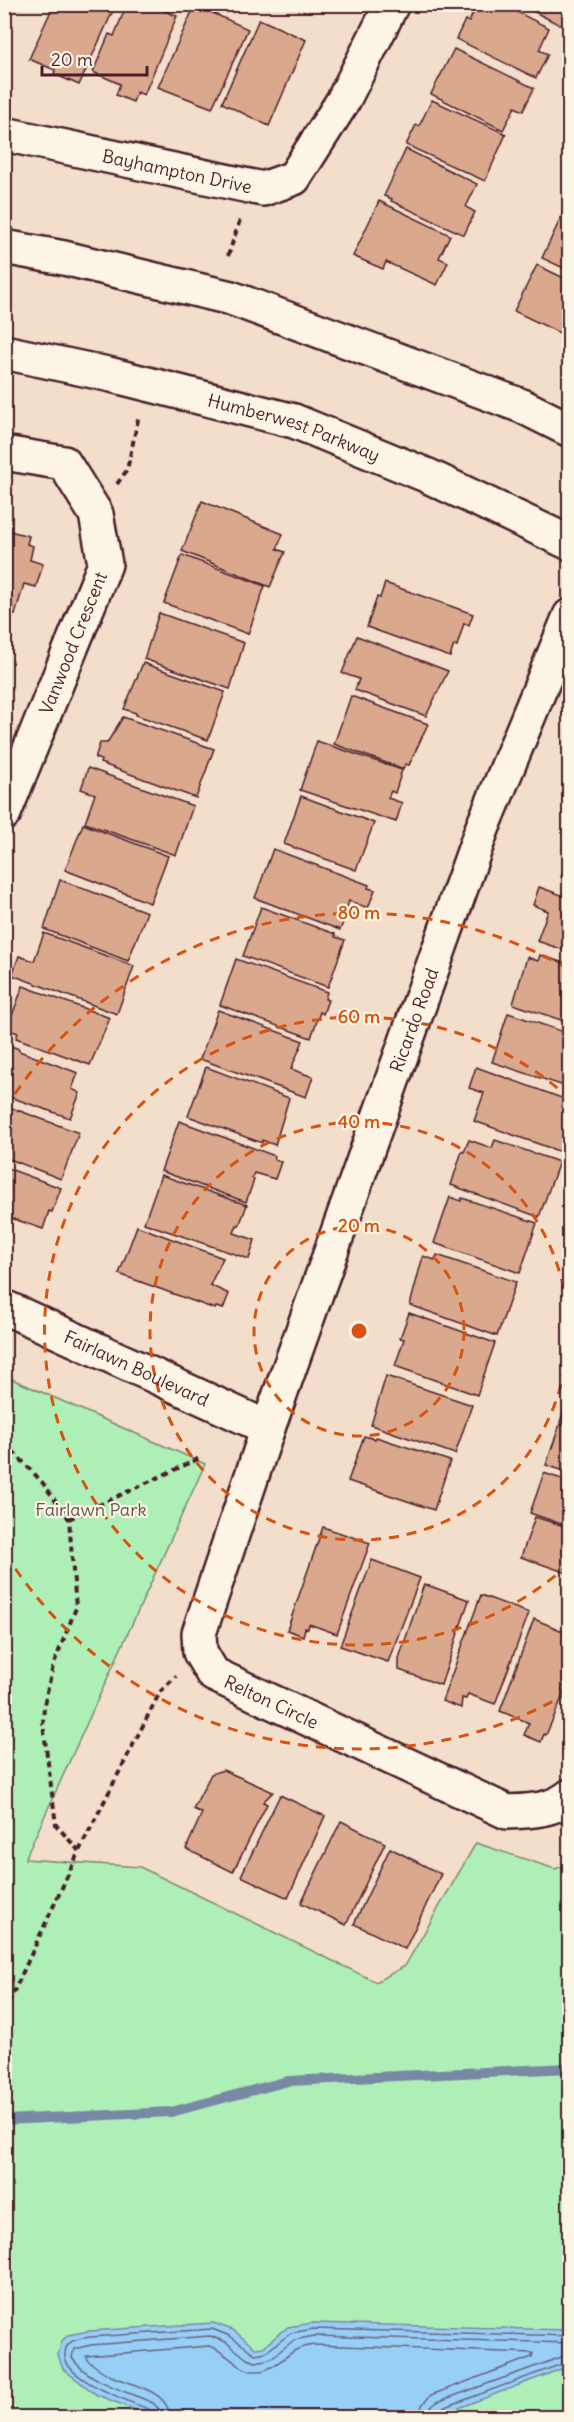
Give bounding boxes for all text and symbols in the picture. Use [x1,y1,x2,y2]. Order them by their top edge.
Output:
scale bar [42,39,147,77]
text: 20 m [51,48,93,71]
street label: Bayhampton Drive [100,144,254,198]
street label: Humberwest Parkway [205,388,384,467]
street label: Vanwood Crescent [34,568,112,718]
text: 80 m [338,901,380,924]
street label: Ricardo Road [385,964,444,1075]
text: 60 m [338,1005,380,1028]
text: 40 m [338,1110,380,1133]
text: 20 m [338,1214,380,1237]
centre of rings [349,1321,369,1341]
street label: Fairlawn Boulevard [61,1325,213,1411]
park label: Fairlawn Park [35,1498,147,1521]
street label: Relton Circle [221,1669,322,1733]

